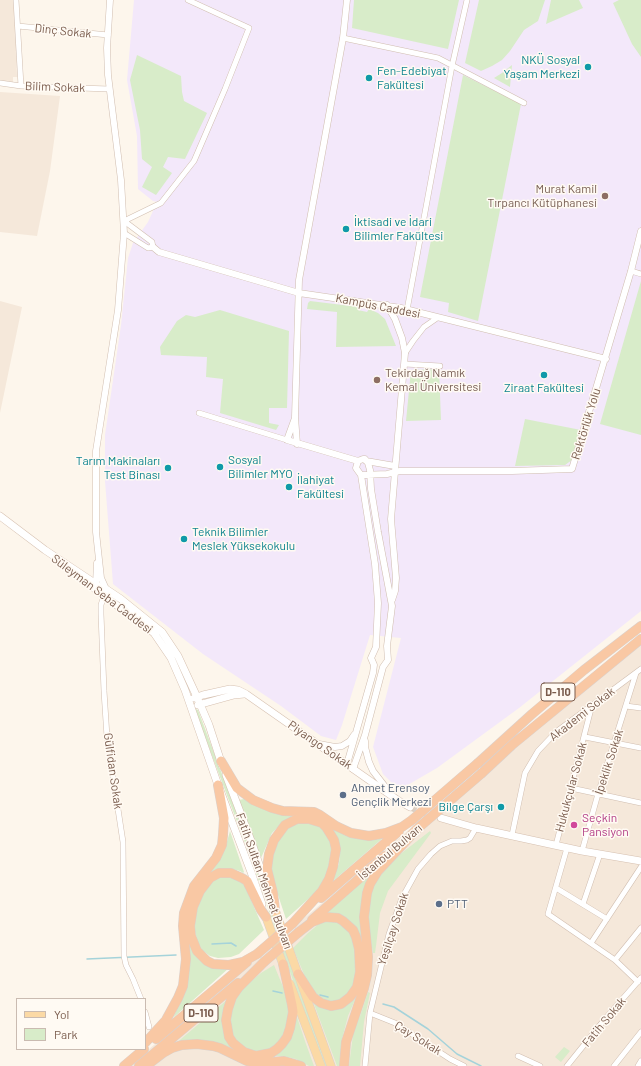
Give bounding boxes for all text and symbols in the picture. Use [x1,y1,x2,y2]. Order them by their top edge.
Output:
street label: Dinç Sokak [34,21,92,41]
place label: NKÜ Sosyal Yaşam Merkezi [503,53,580,81]
marker: NKÜ Sosyal Yaşam Merkezi [583,62,593,72]
place label: Fen-Edebiyat Fakültesi [377,64,447,92]
marker: Fen-Edebiyat Fakültesi [364,73,374,83]
street label: Bilim Sokak [25,79,85,95]
place label: Murat Kamil Tırpancı Kütüphanesi [488,182,597,210]
marker: Murat Kamil Tırpancı Kütüphanesi [600,191,610,201]
place label: İktisadi ve İdari Bilimler Fakültesi [354,215,443,243]
marker: İktisadi ve İdari Bilimler Fakültesi [341,224,351,234]
street label: Kampüs Caddesi [334,291,422,321]
place label: Tekirdağ Namık Kemal Üniversitesi [385,366,481,394]
marker: Ziraat Fakültesi [539,370,549,380]
marker: Tekirdağ Namık Kemal Üniversitesi [372,375,382,385]
place label: Ziraat Fakültesi [504,381,584,395]
street label: Rektörlük Yolu [568,386,604,462]
place label: Sosyal Bilimler MYO [228,453,293,481]
place label: Tarım Makinaları Test Binası [76,454,160,482]
marker: Sosyal Bilimler MYO [215,462,225,472]
marker: Tarım Makinaları Test Binası [163,463,173,473]
place label: İlahiyat Fakültesi [297,473,344,501]
marker: İlahiyat Fakültesi [284,482,294,492]
place label: Teknik Bilimler Meslek Yüksekokulu [192,525,295,553]
marker: Teknik Bilimler Meslek Yüksekokulu [179,534,189,544]
street label: Süleyman Seba Caddesi [49,551,155,637]
road number: D-110 [541,683,575,701]
street label: Akademi Sokak [546,684,618,744]
street label: Piyango Sokak [285,718,355,772]
street label: İpeklik Sokak [592,727,626,797]
street label: Gülfidan Sokak [101,732,125,810]
street label: Hukukçular Sokak [552,740,590,834]
place label: Ahmet Erensoy Gençlik Merkezi [351,781,432,809]
marker: Ahmet Erensoy Gençlik Merkezi [338,790,348,800]
place label: Bilge Çarşı [438,800,493,814]
marker: Bilge Çarşı [496,802,506,812]
street label: Fatih Sultan Mehmet Bulvarı [233,811,295,951]
place label: Seçkin Pansiyon [582,811,629,839]
marker: Seçkin Pansiyon [569,820,579,830]
street label: İstanbul Bulvarı [355,821,425,883]
street label: Yeşilçay Sokak [374,891,412,967]
place label: PTT [447,897,468,911]
marker: PTT [434,899,444,909]
street label: Fatih Sokak [579,994,629,1050]
legend [16,998,146,1050]
road number: D-110 [184,1004,218,1022]
text: Yol [54,1007,69,1021]
street label: Çay Sokak [392,1018,444,1058]
text: Park [54,1027,78,1041]

